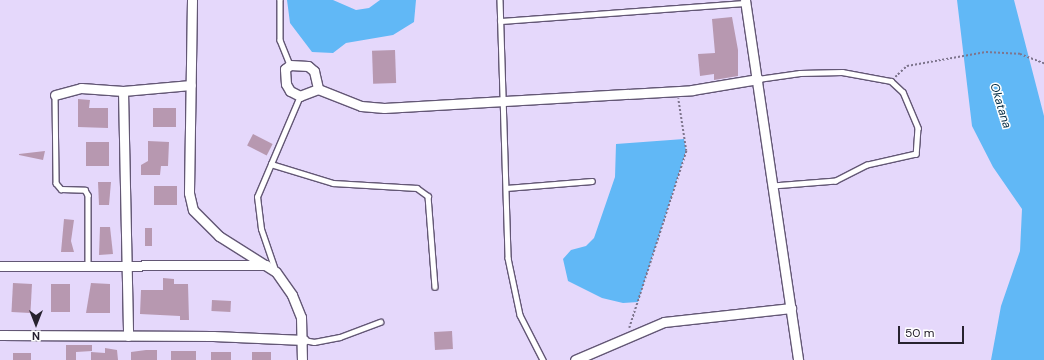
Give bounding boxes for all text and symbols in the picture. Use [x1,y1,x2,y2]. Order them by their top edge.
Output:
water label: Okatana [986,82,1014,130]
north arrow [16,304,56,344]
scale bar [900,318,966,344]
text: 50 m [905,325,934,341]
text: N [32,329,40,343]

